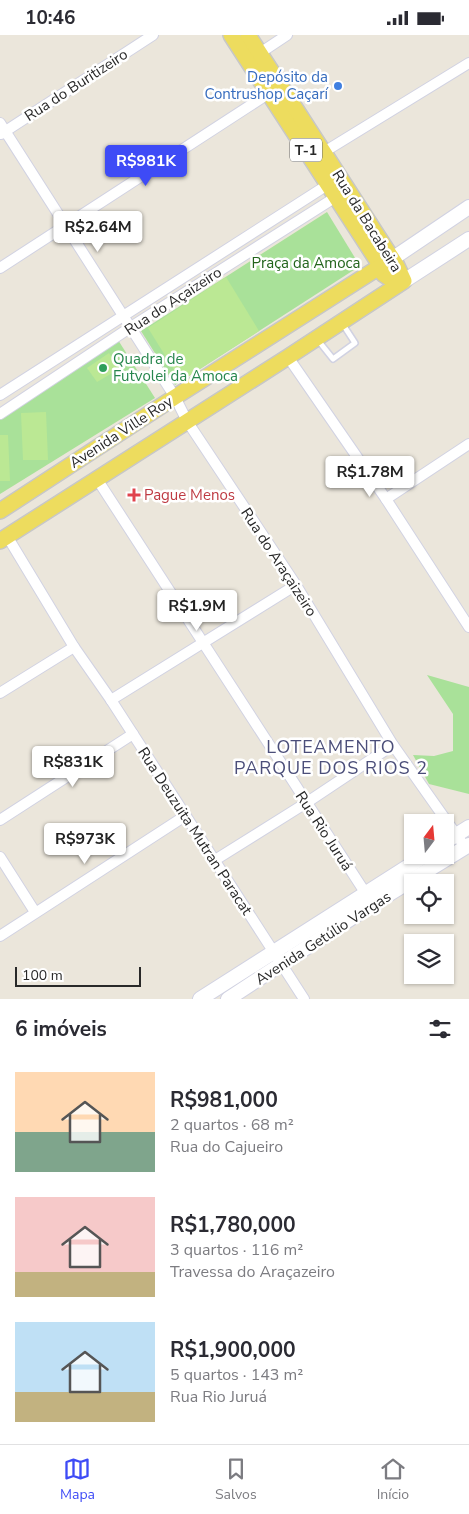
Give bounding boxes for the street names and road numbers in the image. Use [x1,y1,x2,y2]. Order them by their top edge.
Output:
street label: Rua do Buritizeiro [21,44,131,126]
road number: T-1 [290,139,322,161]
street label: Rua da Bacabeira [327,166,407,276]
street label: Rua do Açaizeiro [120,262,226,340]
street label: Avenida Ville Roy [66,391,177,473]
street label: Rua do Araçaizeiro [236,504,322,620]
street label: Rua Deuzuita Mutran Paracat [133,743,257,919]
street label: Rua Rio Juruá [291,787,357,875]
street label: Avenida Getúlio Vargas [251,887,395,989]

